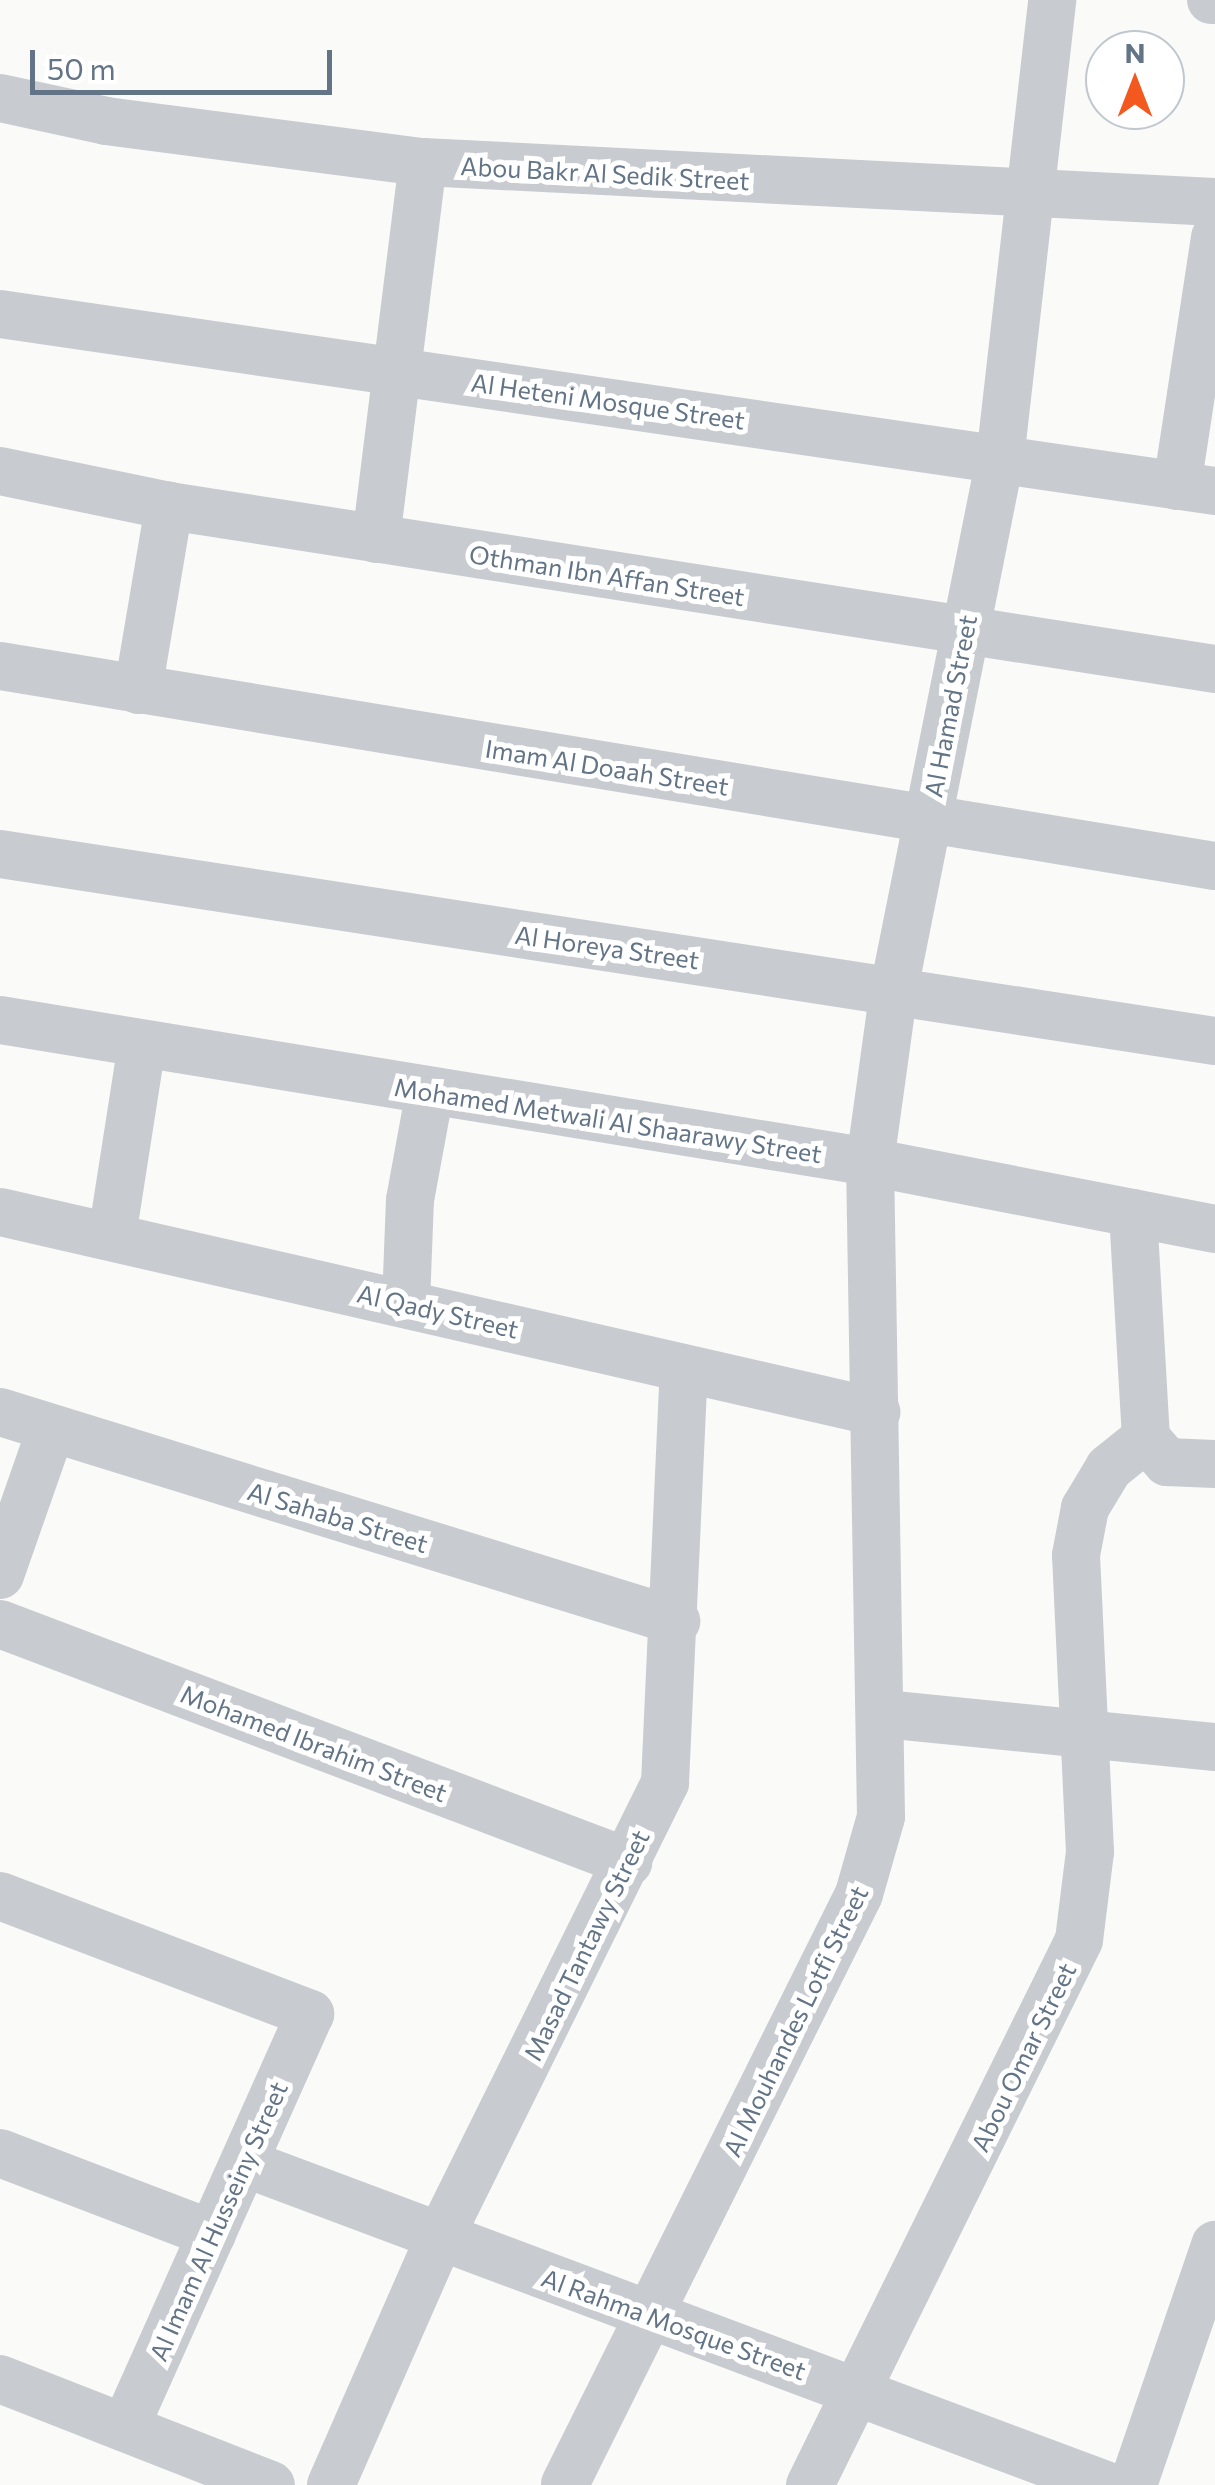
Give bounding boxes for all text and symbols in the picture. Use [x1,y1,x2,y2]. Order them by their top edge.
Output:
scale bar [35,30,338,92]
north arrow [1085,30,1185,130]
text: N [1125,35,1146,69]
text: 50 m [47,49,116,86]
street label: Abou Bakr Al Sedik Street [460,150,750,196]
street label: Al Heteni Mosque Street [469,367,747,435]
street label: Othman Ibn Affan Street [467,538,747,612]
street label: Al Hamad Street [918,612,982,800]
street label: Imam Al Doaah Street [483,733,731,801]
street label: Al Horeya Street [513,919,701,975]
street label: Mohamed Metwali Al Shaarawy Street [392,1071,824,1169]
street label: Al Qady Street [354,1278,522,1344]
street label: Al Sahaba Street [244,1475,432,1559]
street label: Mohamed Ibrahim Street [177,1678,451,1808]
street label: Masad Tantawy Street [517,1825,655,2065]
street label: Al Mouhandes Lotfi Street [716,1881,874,2161]
street label: Abou Omar Street [964,1958,1082,2156]
street label: Al Imam Al Husseiny Street [143,2077,293,2365]
street label: Al Rahma Mosque Street [538,2262,810,2386]

